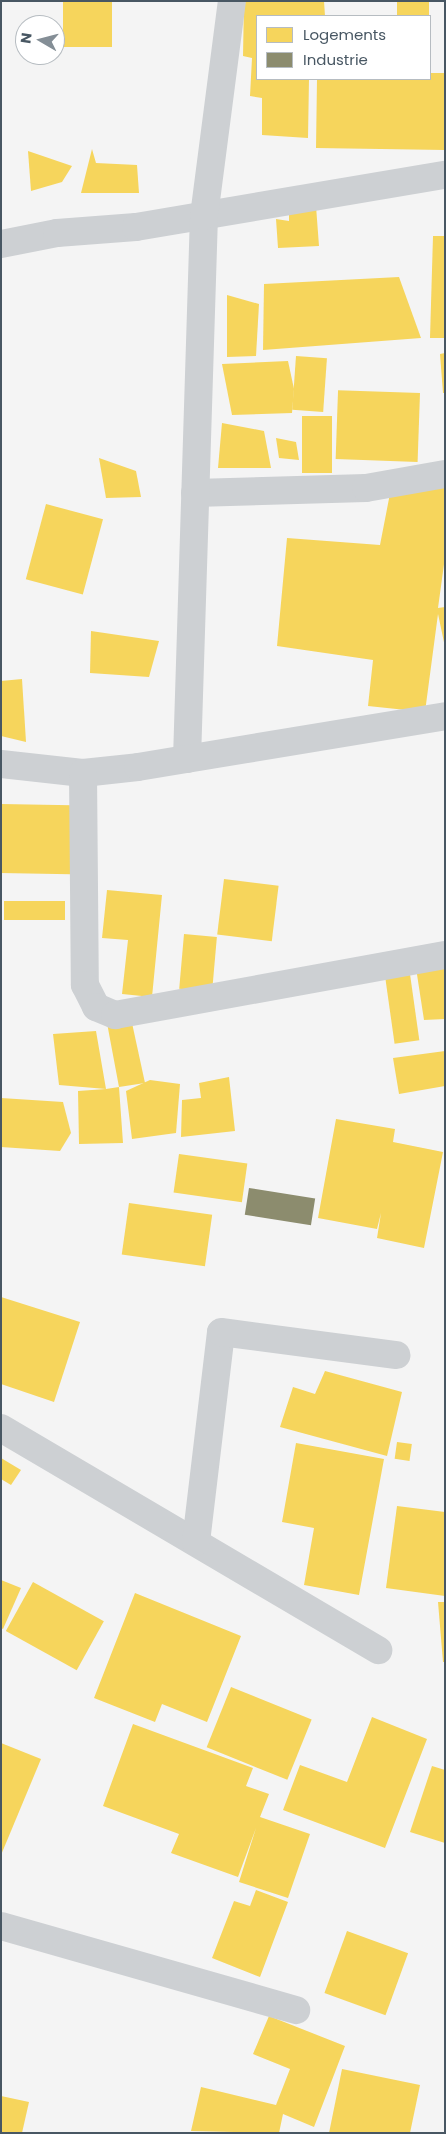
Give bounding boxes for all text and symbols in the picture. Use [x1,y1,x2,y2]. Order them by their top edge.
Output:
north arrow [15,15,65,65]
legend [256,15,431,80]
text: Logements [303,24,386,45]
text: N [16,31,37,45]
text: Industrie [303,49,368,70]

